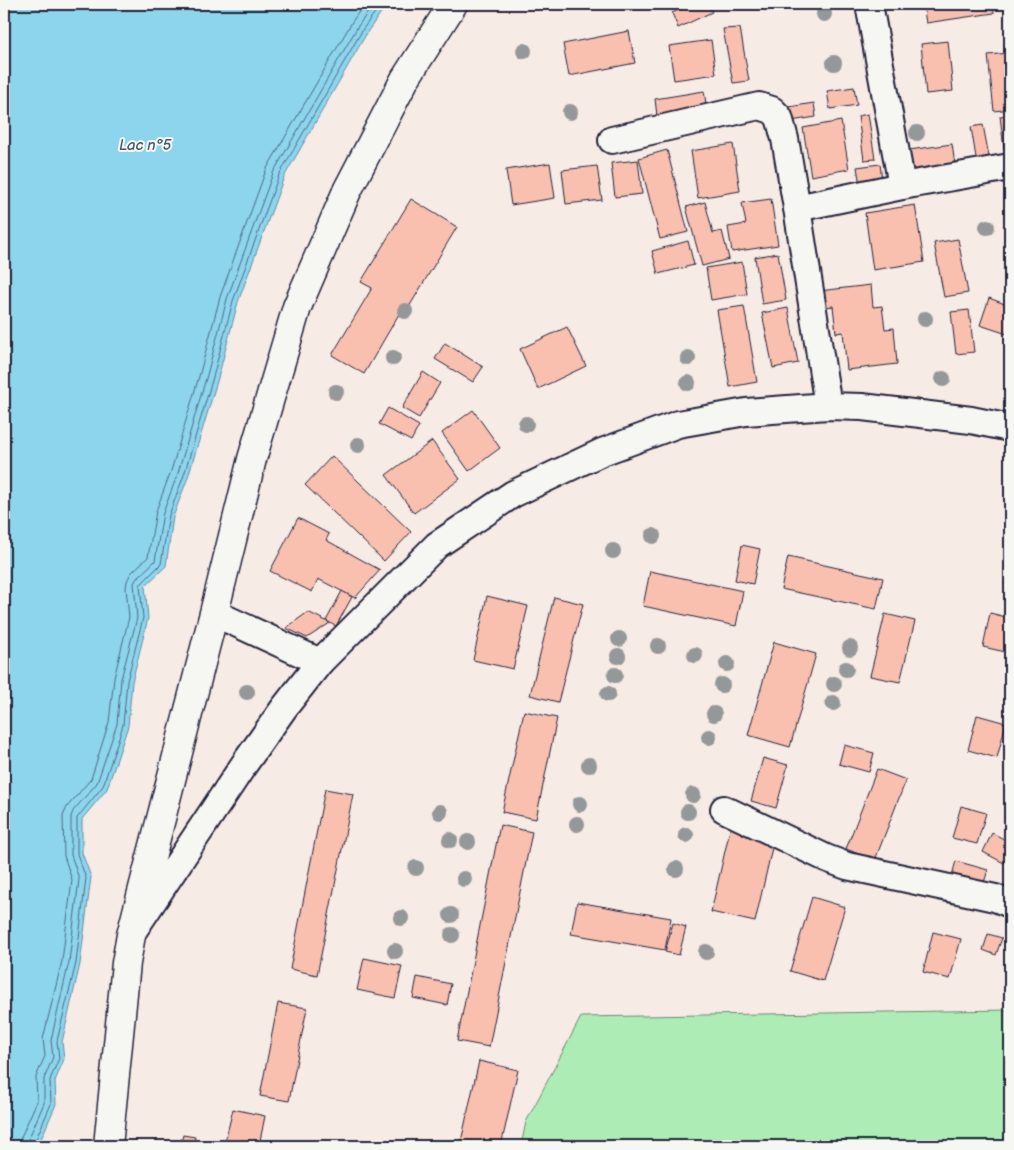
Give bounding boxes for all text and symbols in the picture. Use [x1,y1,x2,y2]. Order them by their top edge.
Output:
water label: Lac n°5 [119,136,172,155]

